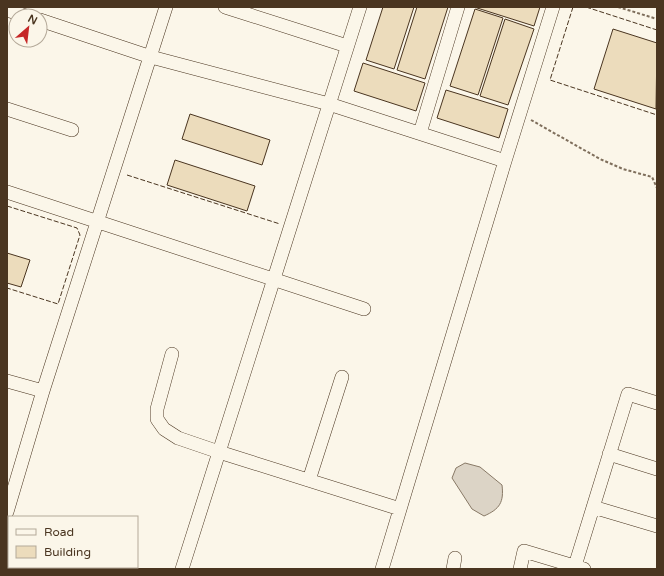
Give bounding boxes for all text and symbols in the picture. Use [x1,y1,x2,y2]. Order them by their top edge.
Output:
north arrow [8,8,48,48]
text: N [26,12,39,27]
legend [8,516,138,568]
text: Road [44,525,74,539]
text: Building [44,545,91,559]

